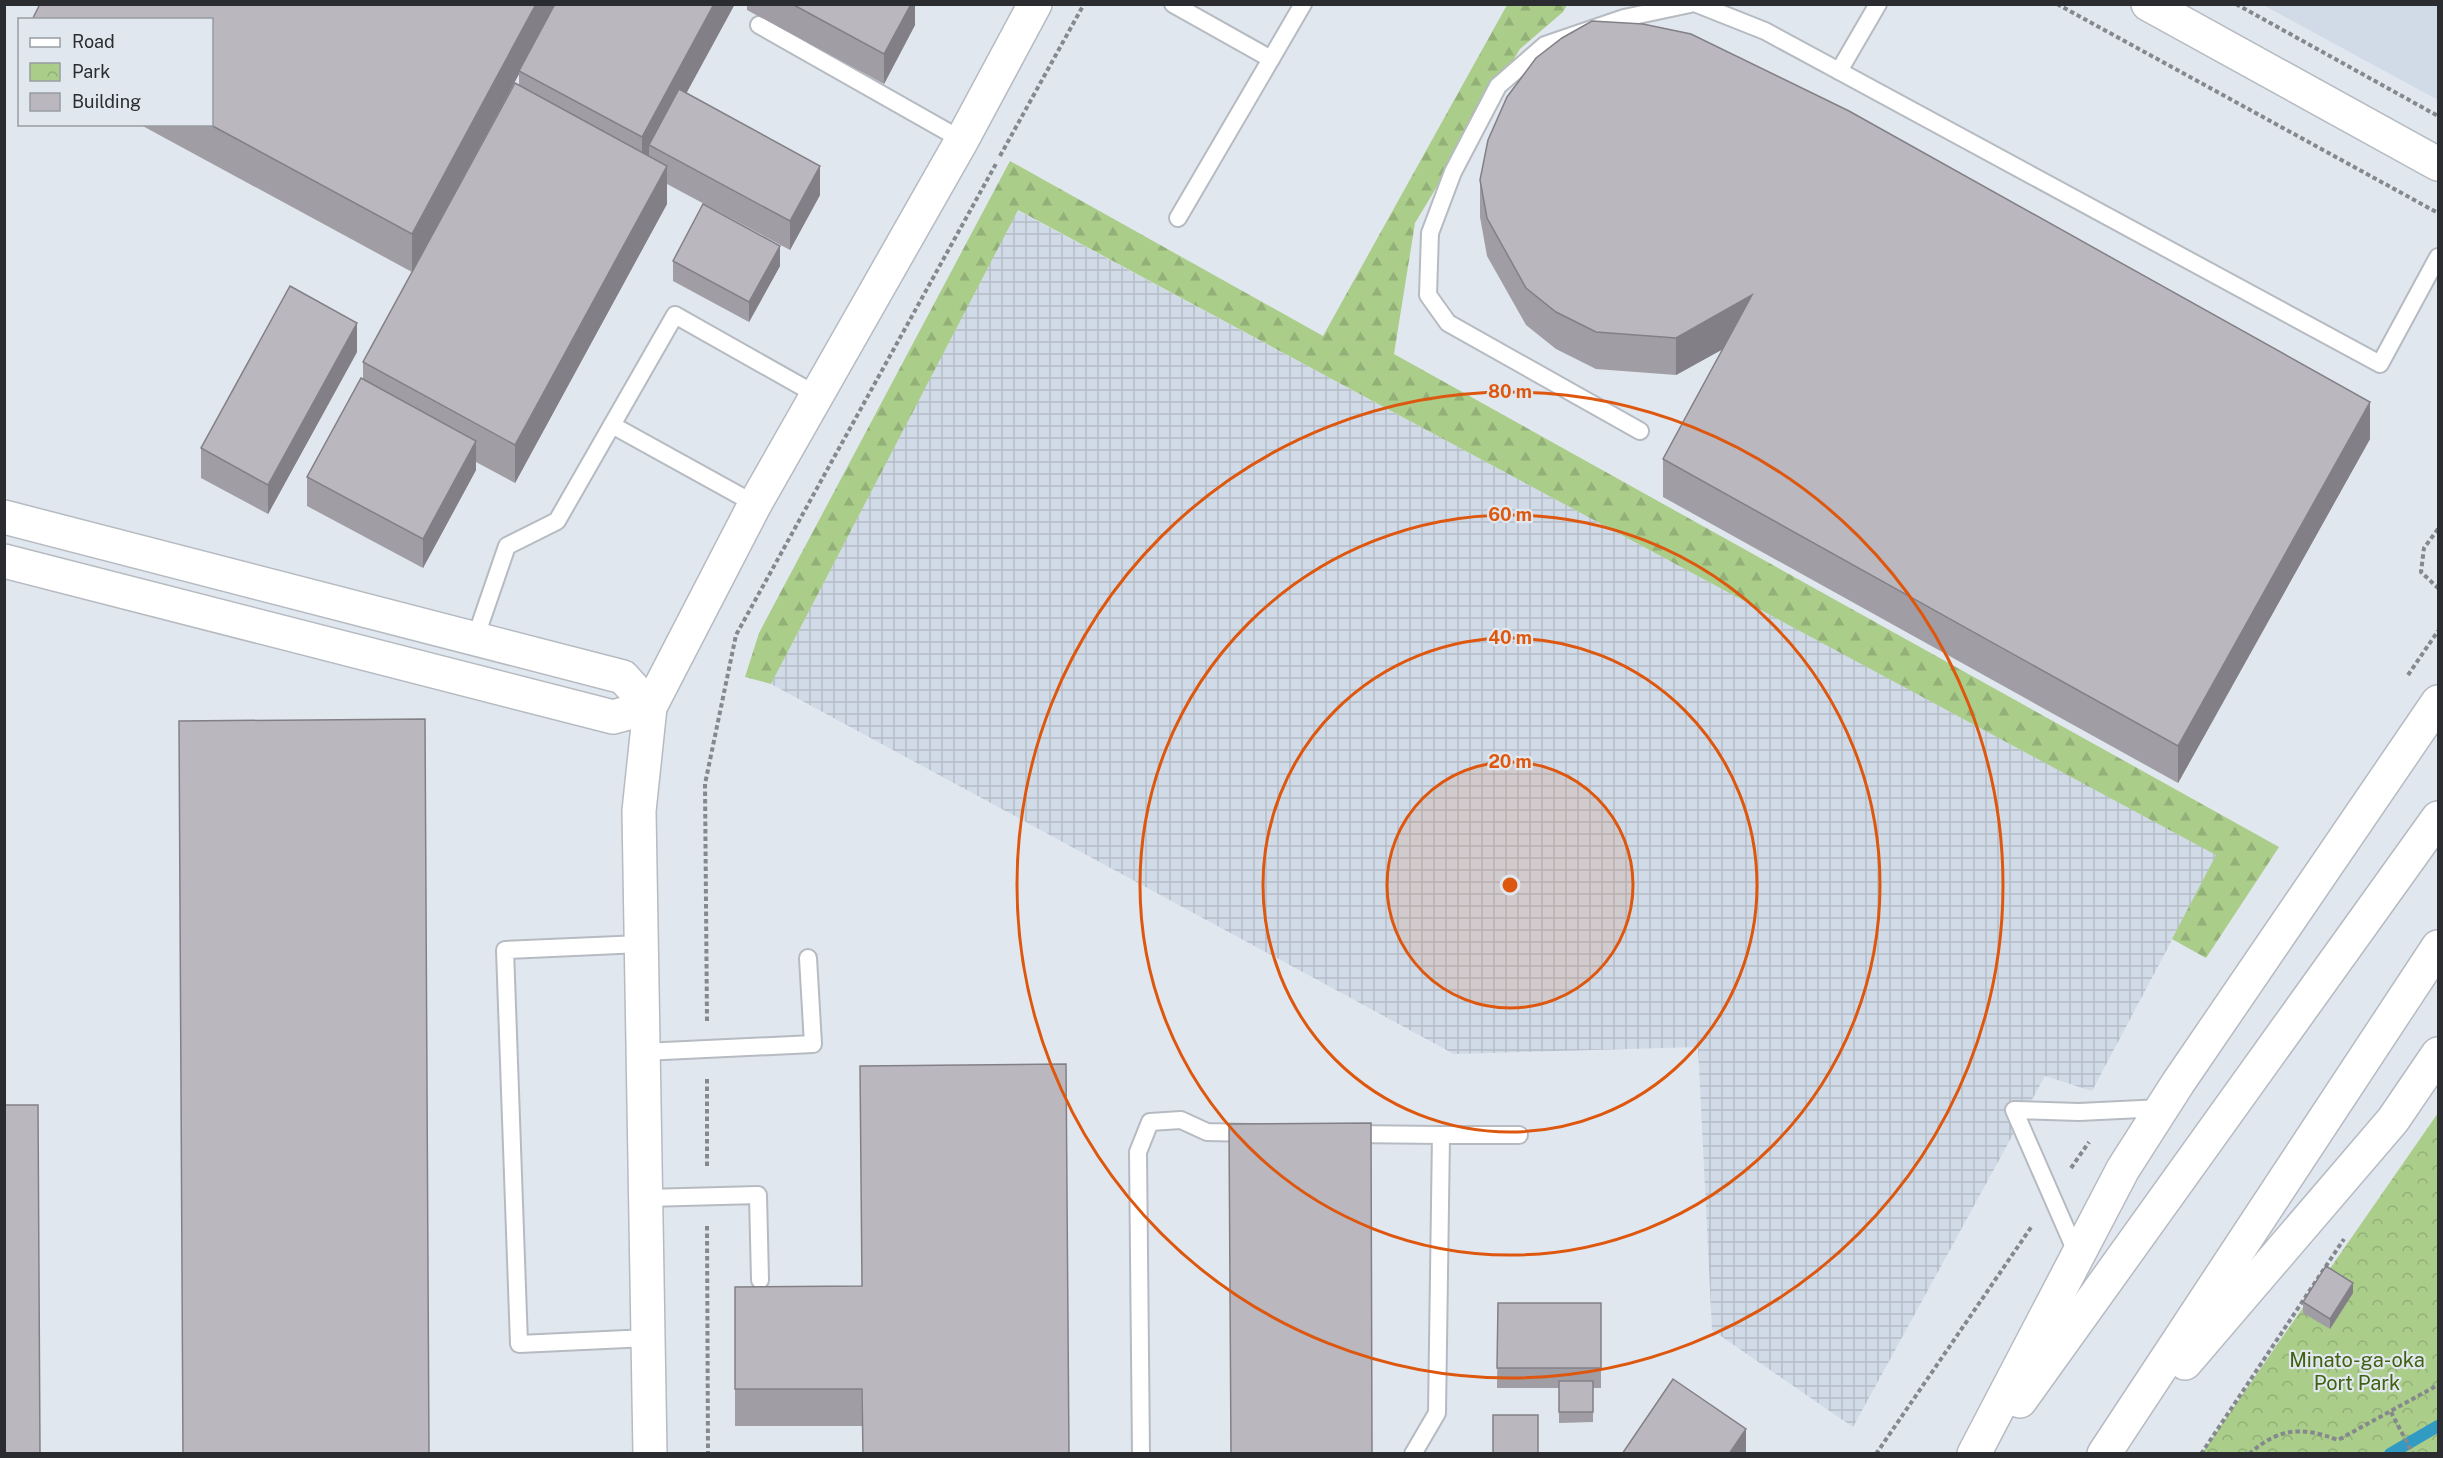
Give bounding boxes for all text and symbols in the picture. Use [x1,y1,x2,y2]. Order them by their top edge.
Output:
legend [18,18,213,126]
text: Road [72,31,115,52]
text: Park [72,61,110,82]
text: Building [72,91,141,112]
text: 80 m [1488,381,1532,402]
text: 60 m [1488,504,1532,525]
text: 40 m [1488,627,1532,648]
text: 20 m [1488,751,1532,772]
centre of rings [1500,875,1520,895]
park label: Minato-ga-oka Port Park [2289,1348,2425,1395]

